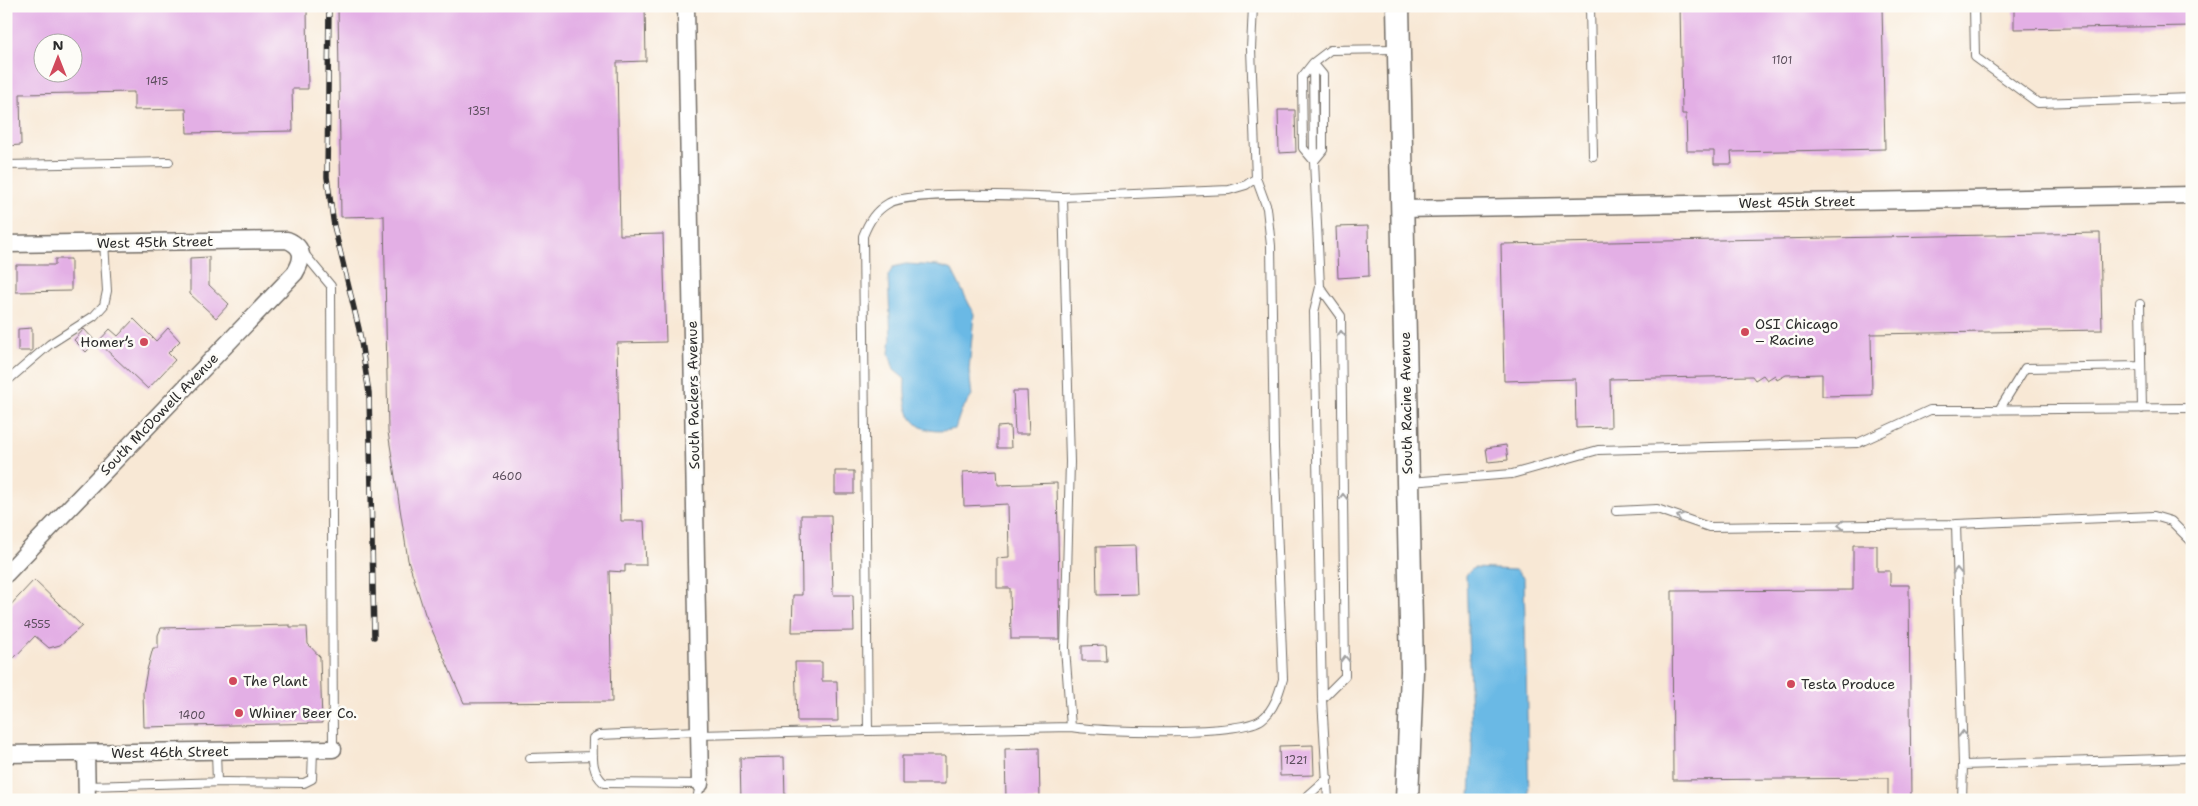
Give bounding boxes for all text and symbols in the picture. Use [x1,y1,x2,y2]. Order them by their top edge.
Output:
north arrow [32,32,82,82]
text: N [52,36,64,54]
house number: 1101 [1772,53,1792,68]
house number: 1415 [146,74,168,89]
house number: 1351 [468,104,490,119]
street label: West 45th Street [1738,192,1856,212]
street label: West 45th Street [96,232,214,252]
place label: OSI Chicago – Racine [1755,315,1838,349]
street label: South Packers Avenue [683,320,703,469]
marker: OSI Chicago – Racine [1739,326,1751,338]
one-way arrow [1336,330,1347,338]
street label: South Racine Avenue [1396,332,1416,474]
place label: Homer’s [80,333,134,351]
marker: Homer’s [138,336,150,348]
street label: South McDowell Avenue [96,349,222,479]
house number: 4600 [492,469,522,484]
one-way arrow [1338,493,1348,500]
one-way arrow [1676,512,1685,522]
one-way arrow [1836,520,1844,530]
one-way arrow [1952,567,1963,575]
house number: 4555 [24,617,51,632]
one-way arrow [1340,655,1350,663]
place label: The Plant [243,672,308,690]
marker: The Plant [227,675,239,687]
place label: Testa Produce [1801,675,1895,693]
marker: Testa Produce [1785,678,1797,690]
place label: Whiner Beer Co. [249,704,357,722]
marker: Whiner Beer Co. [233,707,245,719]
house number: 1400 [178,708,206,723]
one-way arrow [1957,729,1968,737]
street label: West 46th Street [111,742,229,762]
house number: 1221 [1285,753,1307,768]

